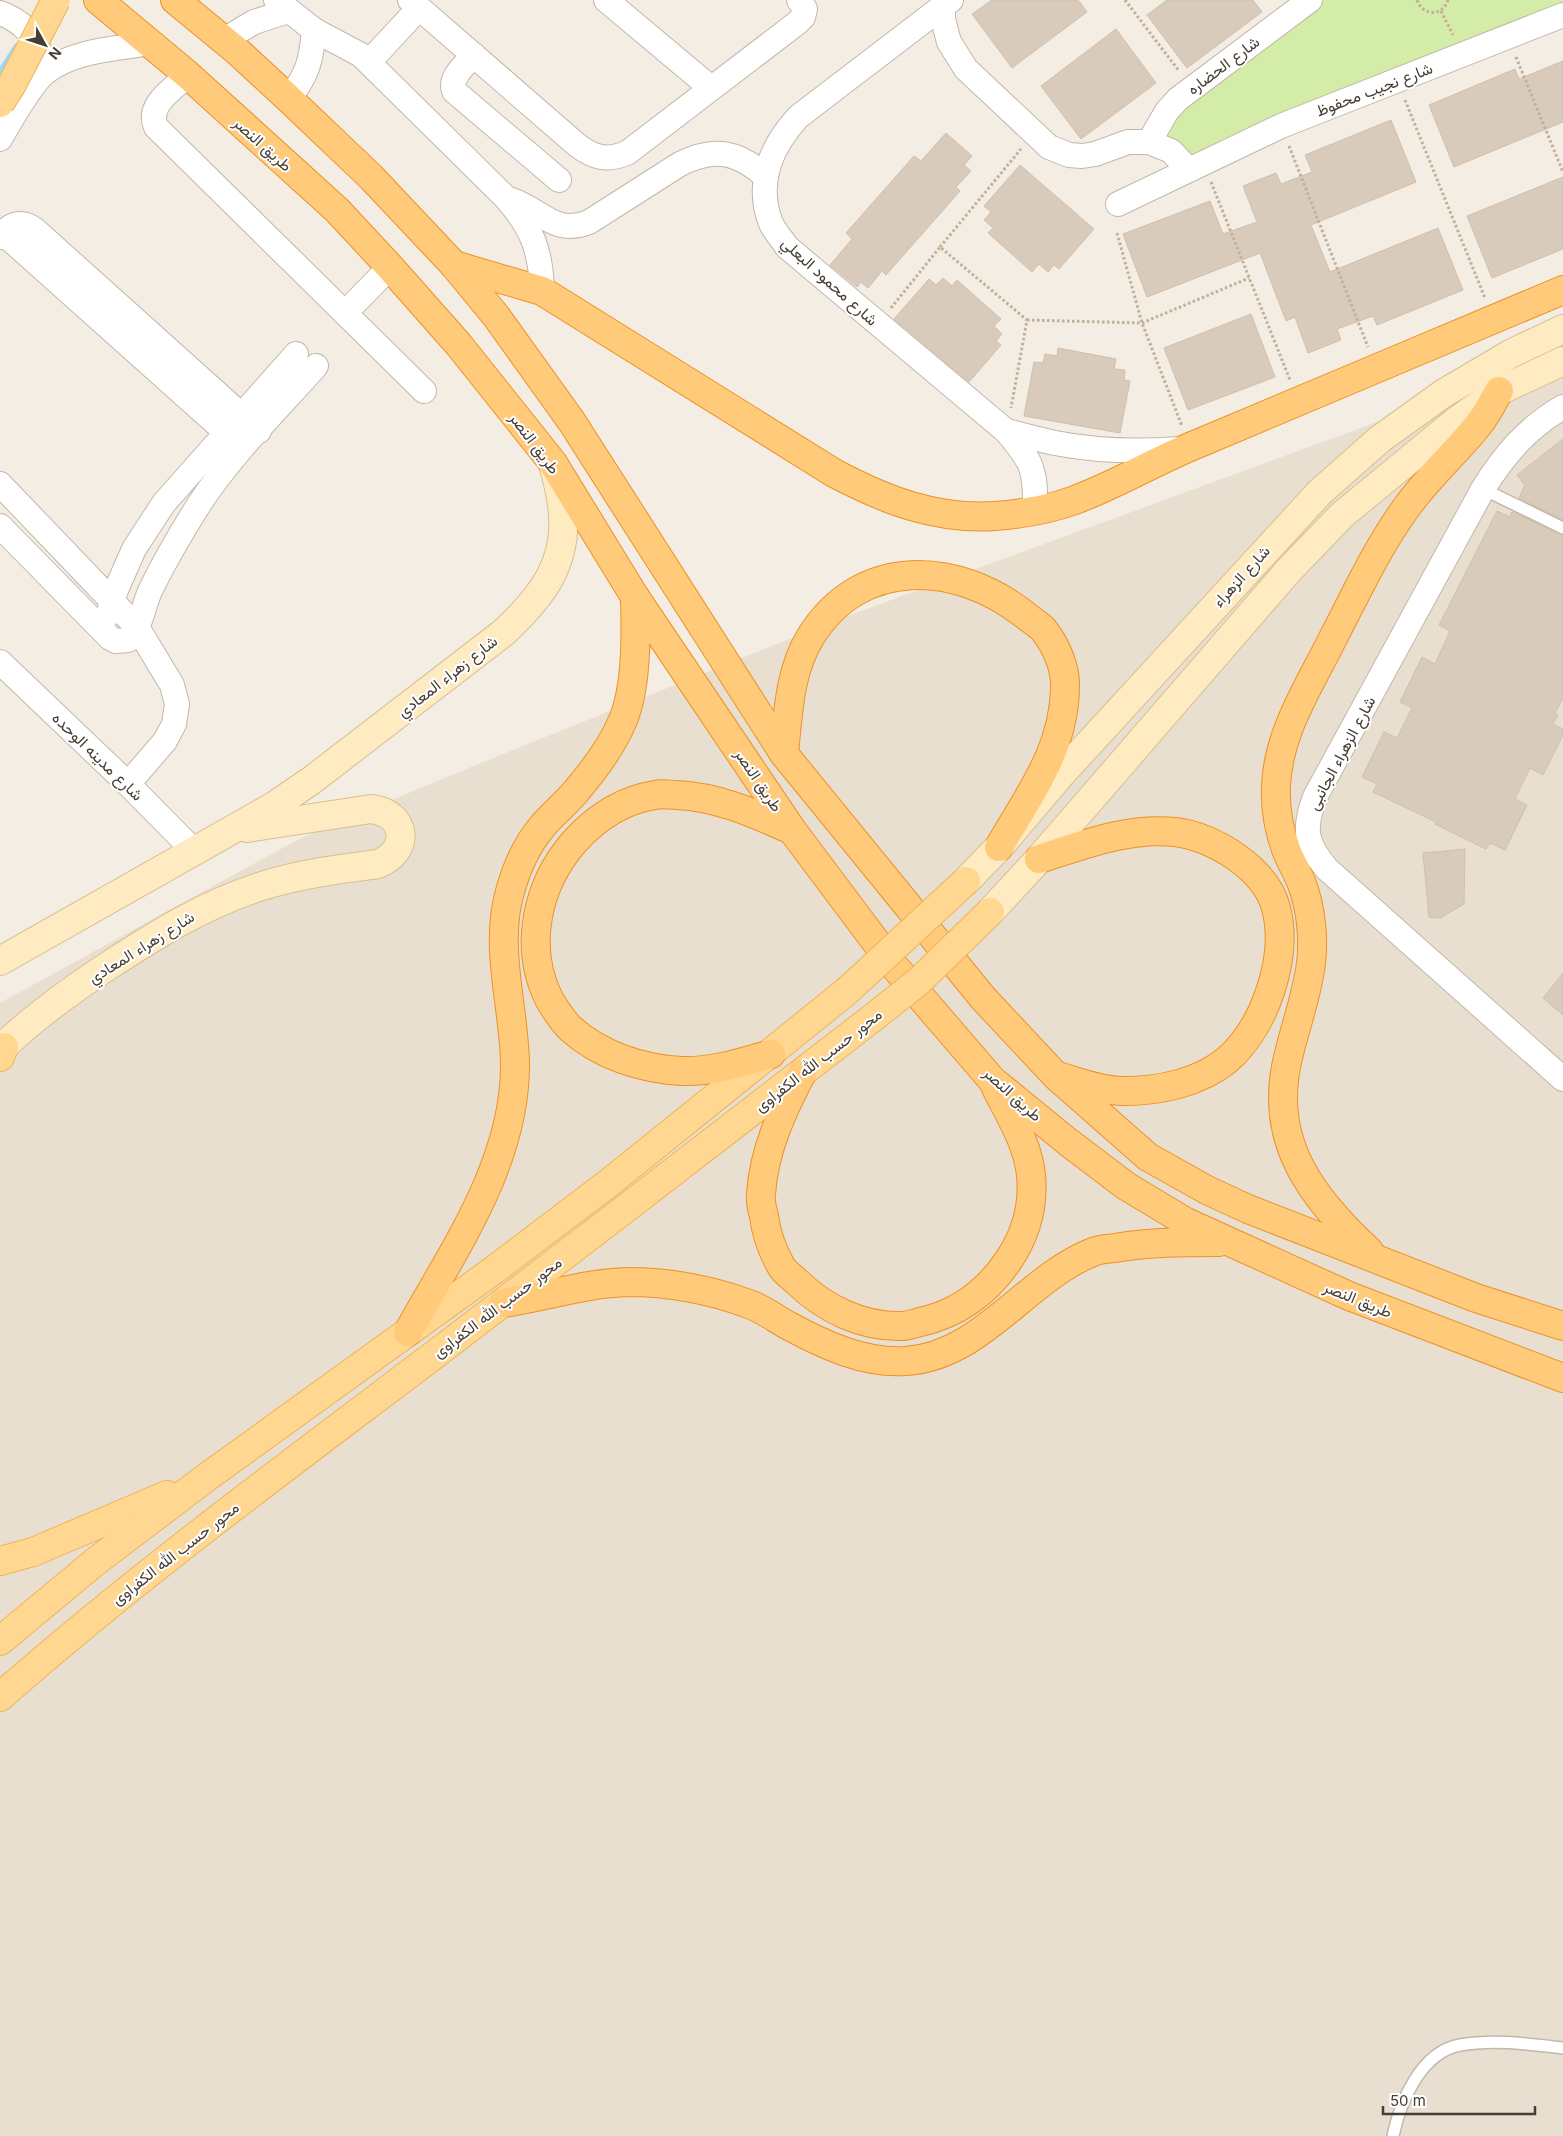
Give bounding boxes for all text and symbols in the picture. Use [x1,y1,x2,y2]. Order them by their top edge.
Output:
north arrow [20,20,70,70]
street label: شارع الحضاره [1183,31,1264,100]
text: N [45,44,65,63]
street label: شارع نجيب محفوظ [1313,58,1436,122]
street label: طريق النصر [228,112,296,176]
street label: شارع محمود البعلي [775,232,882,333]
street label: طريق النصر [504,407,565,478]
street label: شارع الزهراء [1208,541,1275,612]
street label: شارع زهراء المعادي [393,631,504,724]
street label: شارع الزهراء الجانبى [1303,693,1381,814]
street label: شارع مدينه الوحده [47,707,148,806]
street label: طريق النصر [729,744,787,816]
street label: شارع زهراء المعادي [84,906,200,991]
street label: محور حسب الله الكفراوى [750,1004,886,1117]
street label: طريق النصر [978,1062,1046,1126]
street label: محور حسب الله الكفراوى [429,1252,566,1363]
street label: طريق النصر [1320,1276,1395,1323]
street label: محور حسب الله الكفراوى [107,1497,243,1610]
scale bar [1383,2084,1536,2116]
text: 50 m [1390,2091,1426,2110]

